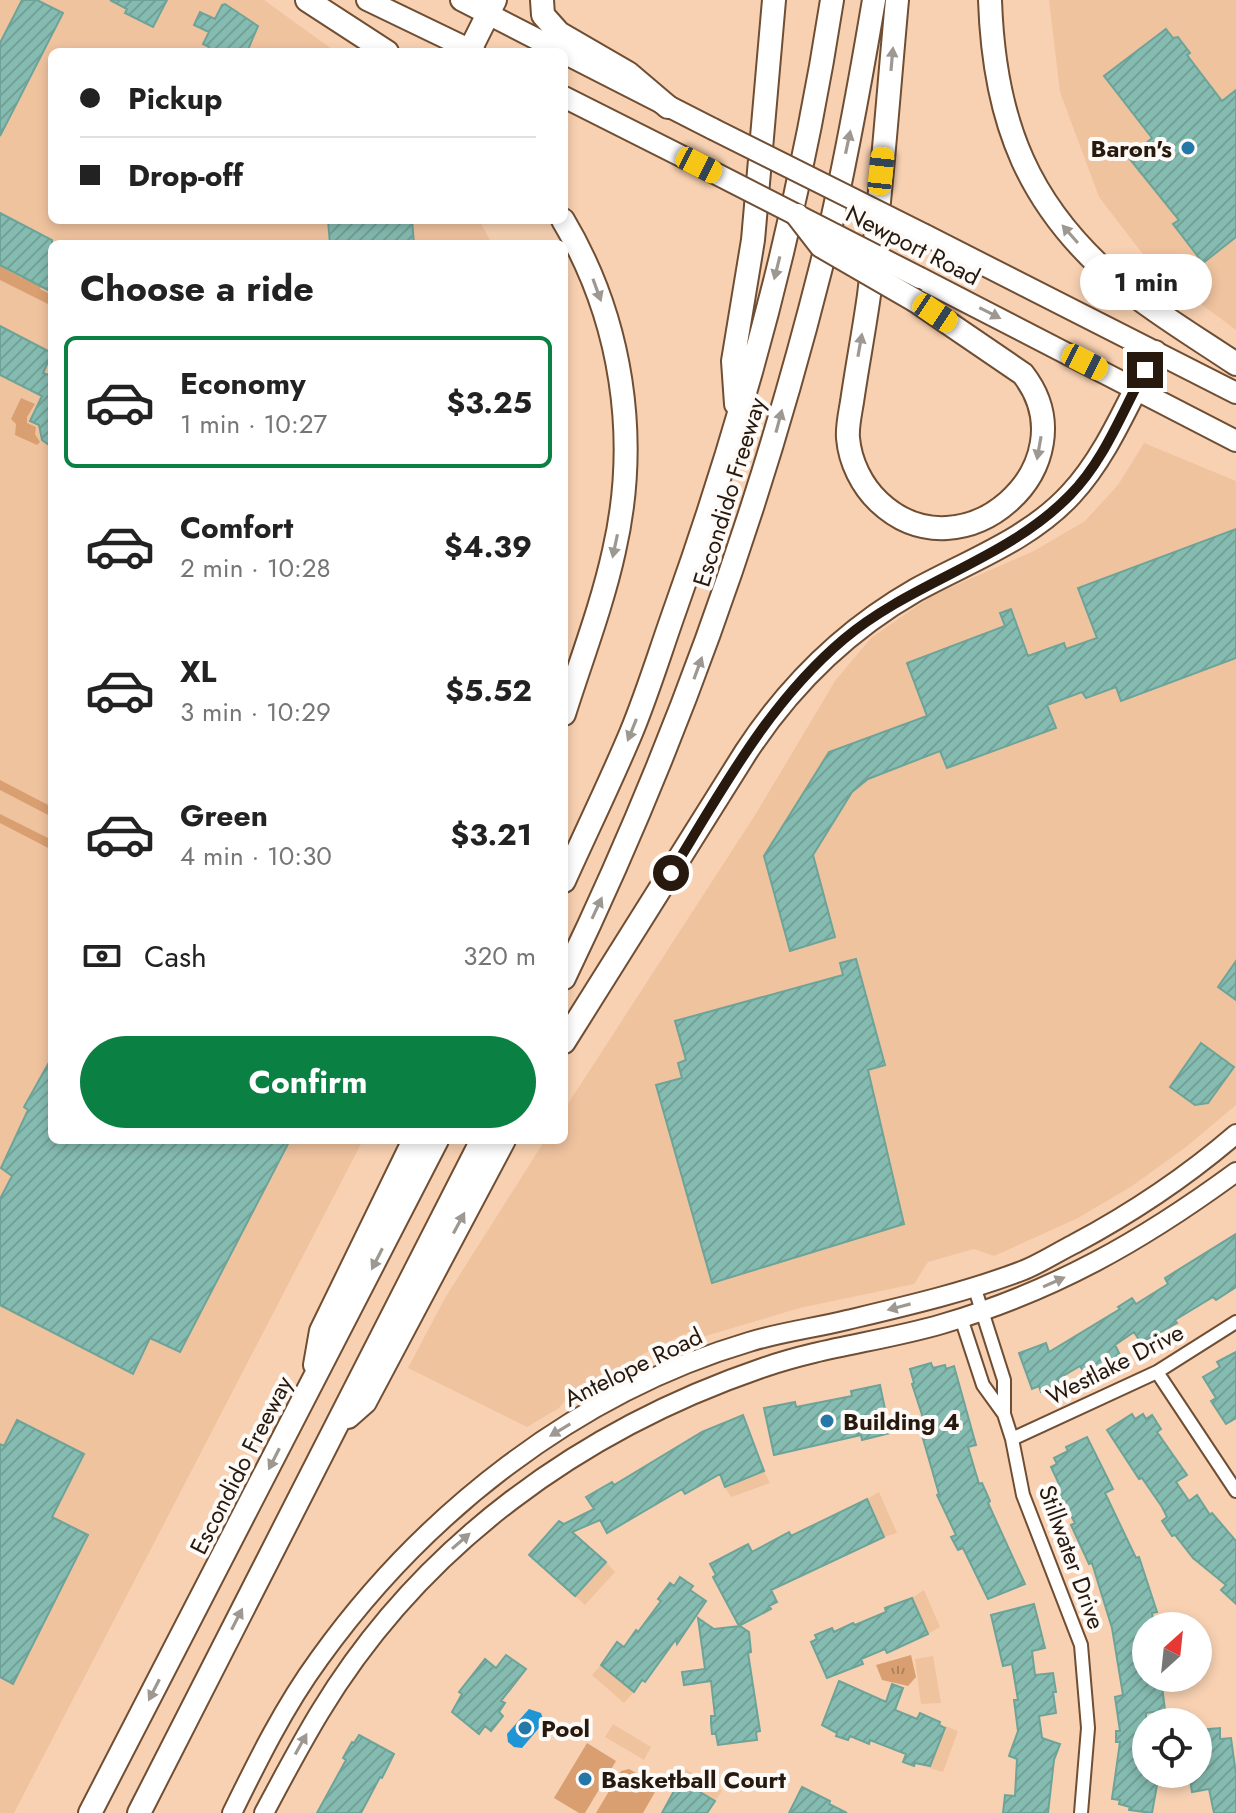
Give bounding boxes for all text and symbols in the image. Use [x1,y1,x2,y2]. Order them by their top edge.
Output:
one-way arrow [886,46,899,71]
text: Pickup [128,77,223,120]
one-way arrow [842,129,855,154]
place label: Baron's [1090,131,1172,166]
marker: Baron's [1179,139,1197,157]
car [672,143,726,187]
car [867,146,895,196]
text: Drop-off [128,154,243,197]
street label: Newport Road [840,196,986,294]
one-way arrow [1061,224,1079,244]
callout: 1 min [1079,254,1211,310]
one-way arrow [771,256,783,281]
text: Choose a ride [80,262,314,314]
text: 1 min [1114,263,1178,301]
one-way arrow [591,279,603,303]
car [908,290,962,336]
one-way arrow [978,307,1001,320]
one-way arrow [855,332,867,357]
car [1058,340,1112,384]
route end [1127,352,1163,388]
text: Economy [180,362,306,405]
icon: car [84,366,156,438]
text: $3.25 [446,381,532,424]
street label: Escondido Freeway [684,393,775,591]
text: 1 min · 10:27 [180,405,327,443]
one-way arrow [773,409,786,433]
one-way arrow [1032,436,1044,461]
text: Comfort [180,506,293,549]
icon: car [84,510,156,582]
text: $4.39 [444,525,532,568]
one-way arrow [608,534,621,559]
text: 2 min · 10:28 [180,549,331,587]
text: XL [180,650,216,693]
icon: car [84,654,156,726]
one-way arrow [692,656,704,680]
text: $5.52 [445,669,532,712]
text: 3 min · 10:29 [180,693,331,731]
one-way arrow [625,718,638,742]
text: Green [180,794,268,837]
icon: car [84,798,156,870]
text: $3.21 [451,813,532,856]
text: 4 min · 10:30 [180,837,332,875]
route start [653,855,689,891]
one-way arrow [590,896,604,920]
icon: cash [80,934,124,978]
text: Cash [144,935,207,978]
text: 320 m [463,937,536,975]
button: Confirm [80,1036,536,1128]
one-way arrow [451,1212,465,1234]
one-way arrow [370,1248,383,1271]
one-way arrow [1043,1276,1066,1289]
one-way arrow [886,1301,911,1313]
street label: Westlake Drive [1040,1314,1190,1414]
street label: Antelope Road [558,1318,708,1416]
street label: Escondido Freeway [181,1369,301,1560]
place label: Building 4 [843,1404,960,1439]
marker: Building 4 [818,1412,836,1430]
one-way arrow [548,1422,571,1437]
one-way arrow [267,1447,280,1470]
street label: Stillwater Drive [1030,1480,1114,1634]
one-way arrow [451,1533,471,1550]
one-way arrow [231,1607,244,1630]
north arrow [1132,1612,1212,1692]
map controls [1132,1612,1212,1788]
one-way arrow [148,1678,161,1701]
button: locate [1132,1708,1212,1788]
place label: Pool [541,1711,590,1746]
marker: Pool [516,1719,534,1737]
one-way arrow [294,1733,308,1756]
place label: Basketball Court [601,1762,786,1797]
marker: Basketball Court [576,1770,594,1788]

